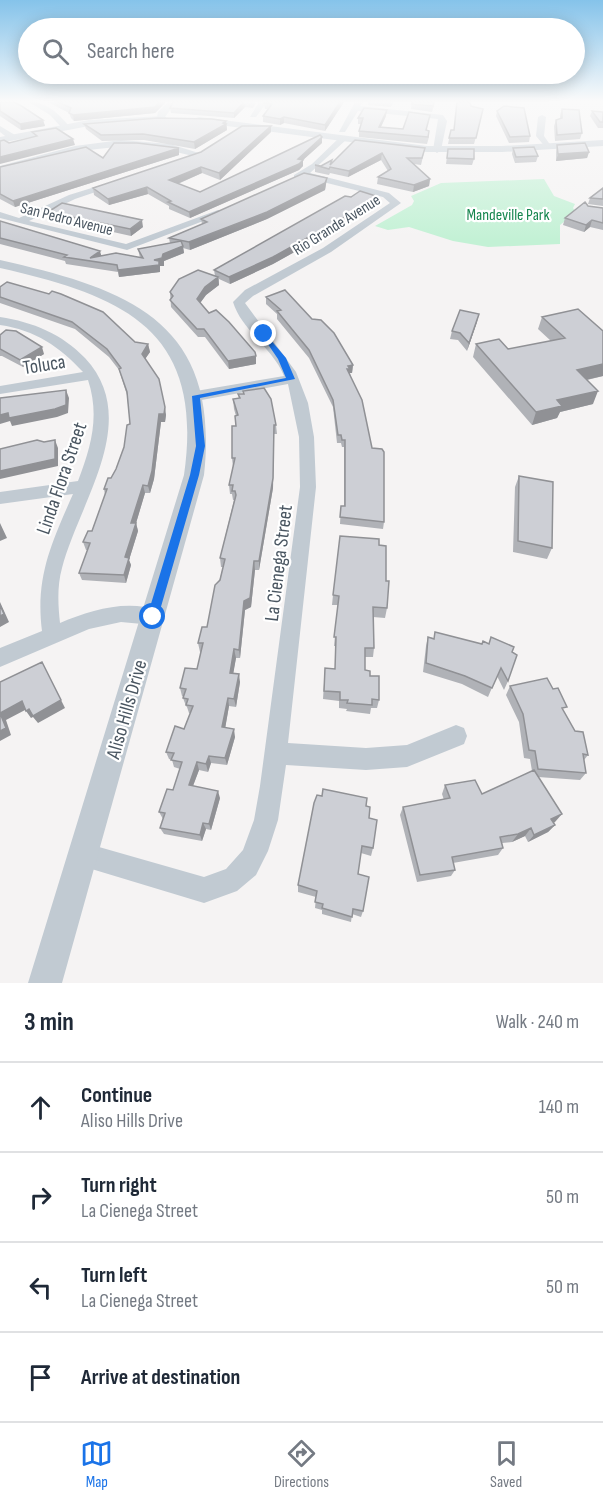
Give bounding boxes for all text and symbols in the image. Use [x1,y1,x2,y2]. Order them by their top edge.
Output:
search box [18,18,585,84]
icon: search [39,35,72,68]
text: Search here [87,38,174,65]
street label: Rio Grande Avenue [289,191,384,260]
street label: San Pedro Avenue [18,199,115,240]
park label: Mandeville Park [466,206,550,225]
route end [250,320,276,346]
street label: Toluca [21,350,67,380]
street label: Linda Flora Street [32,419,92,538]
street label: La Cienega Street [260,504,298,623]
route start [139,603,165,629]
street label: Aliso Hills Drive [101,657,153,763]
text: 3 min [24,1007,74,1038]
text: Walk · 240 m [496,1010,579,1034]
text: Continue [81,1082,152,1109]
icon: ahead [24,1091,57,1124]
text: 140 m [539,1095,579,1119]
text: Aliso Hills Drive [81,1109,183,1133]
text: Turn right [81,1172,157,1199]
icon: right [24,1181,57,1214]
text: 50 m [546,1185,579,1209]
text: La Cienega Street [81,1199,198,1223]
text: Turn left [81,1262,147,1289]
icon: left [24,1271,57,1304]
text: 50 m [546,1275,579,1299]
text: La Cienega Street [81,1289,198,1313]
icon: arrive [24,1361,57,1394]
text: Arrive at destination [81,1364,240,1391]
tab: Map [80,1437,113,1492]
tab: Directions [274,1437,329,1492]
tab: Saved [490,1437,523,1492]

